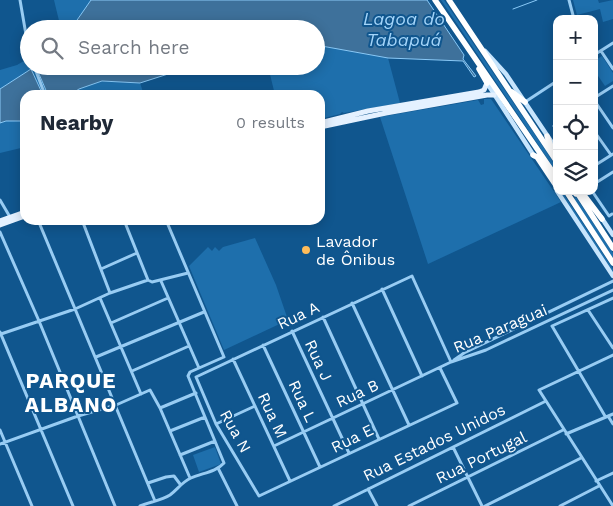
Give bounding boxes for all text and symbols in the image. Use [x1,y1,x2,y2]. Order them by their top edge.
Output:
water label: Lagoa do Tabapuá [363,8,445,50]
map controls [553,15,598,195]
button: + [553,15,598,60]
search box [20,20,325,75]
icon: search [38,34,66,62]
text: Search here [78,36,189,59]
button: − [553,60,598,105]
button: locate [553,105,598,150]
text: Nearby [40,110,113,135]
text: 0 results [236,113,305,132]
button: layers [553,150,598,195]
place label: Lavador de Ônibus [316,232,395,269]
marker: Lavador de Ônibus [300,244,312,256]
street label: Rua A [274,297,323,333]
street label: Rua Paraguai [450,300,550,357]
street label: Rua J [301,337,336,384]
district label: PARQUE ALBANO [25,368,117,417]
street label: Rua B [333,375,382,412]
street label: Rua L [285,377,321,426]
street label: Rua M [254,389,291,441]
street label: Rua Estados Unidos [360,400,508,485]
street label: Rua N [216,406,255,456]
street label: Rua E [328,420,376,457]
street label: Rua Portugal [433,427,530,488]

